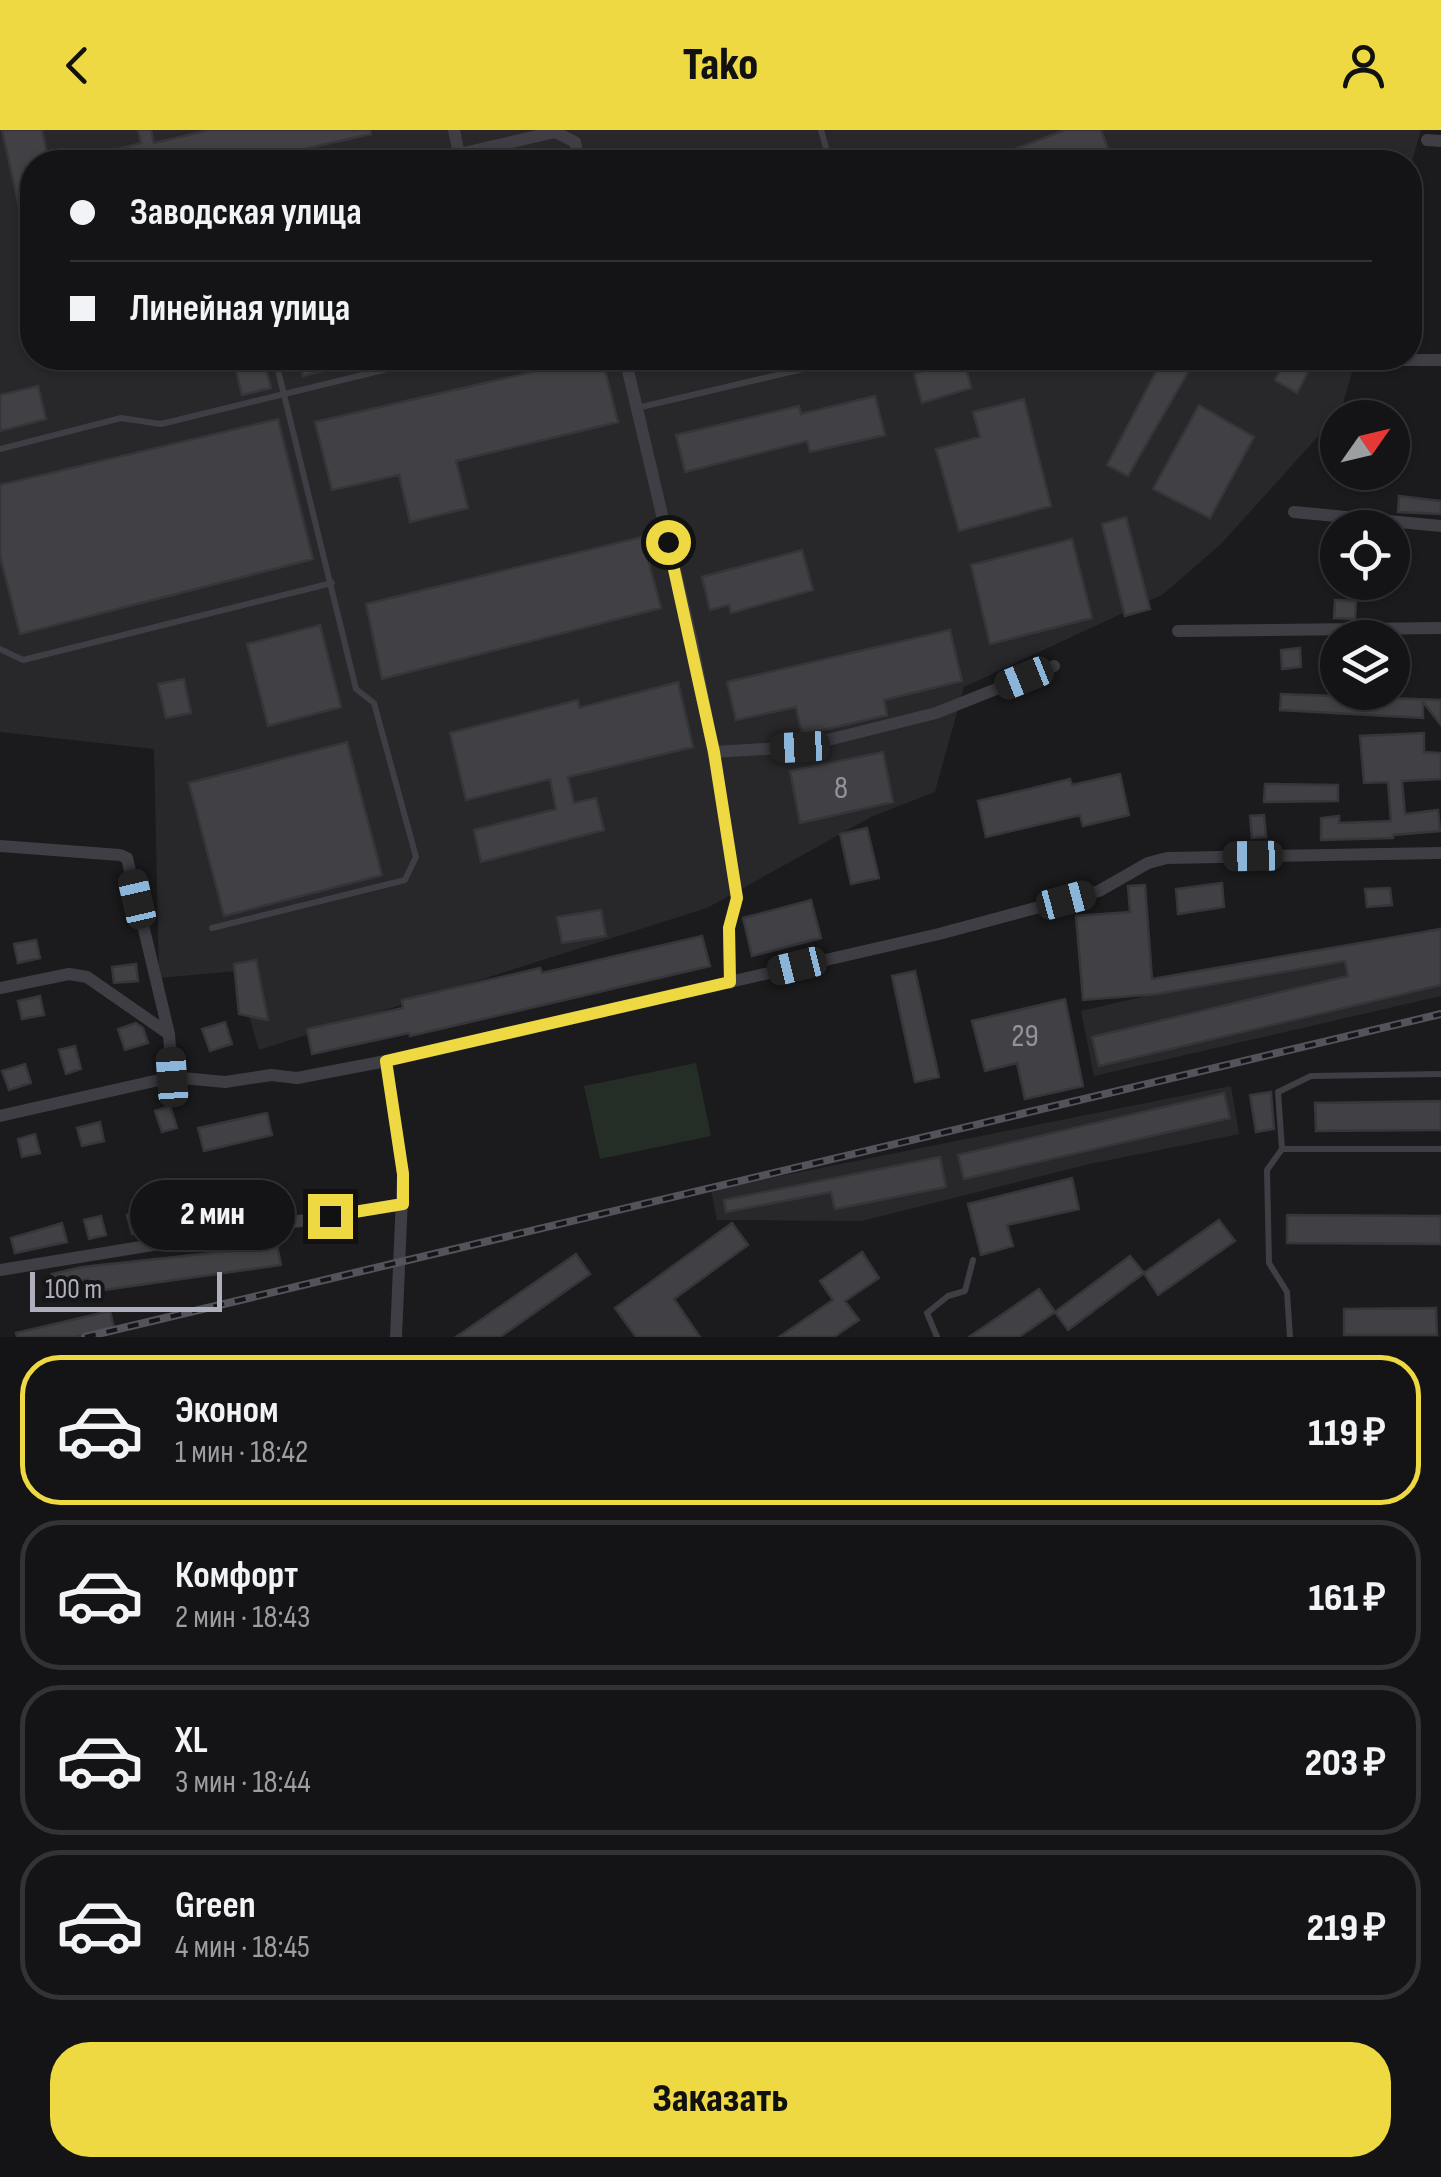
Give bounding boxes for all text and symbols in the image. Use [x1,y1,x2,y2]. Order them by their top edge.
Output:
icon: back [50,38,105,93]
text: Tako [683,38,758,93]
icon: person [1336,38,1391,93]
text: Заводская улица [130,190,362,235]
text: Линейная улица [130,286,350,331]
north arrow [1320,400,1410,490]
map controls [1320,400,1410,710]
button: locate [1320,510,1410,600]
route start [646,520,691,565]
button: layers [1320,620,1410,710]
car [991,653,1057,703]
car [769,730,831,764]
house number: 8 [834,769,848,808]
car [1223,840,1283,872]
car [116,866,158,932]
car [1033,878,1099,922]
car [764,944,830,988]
house number: 29 [1011,1017,1039,1056]
car [155,1046,189,1108]
callout: 2 мин [130,1181,295,1251]
route end [308,1194,353,1239]
text: 2 мин [180,1195,245,1234]
scale bar [30,1267,222,1312]
text: 100 m [45,1273,102,1306]
icon: car [55,1385,145,1475]
text: Эконом [175,1388,279,1433]
text: 119 ₽ [1308,1411,1386,1456]
text: 1 мин · 18:42 [175,1433,308,1472]
icon: car [55,1550,145,1640]
text: Комфорт [175,1553,298,1598]
text: 161 ₽ [1308,1576,1386,1621]
text: 2 мин · 18:43 [175,1598,310,1637]
icon: car [55,1715,145,1805]
text: XL [175,1718,208,1763]
text: 203 ₽ [1305,1741,1386,1786]
text: 3 мин · 18:44 [175,1763,311,1802]
icon: car [55,1880,145,1970]
text: Green [175,1883,256,1928]
text: 219 ₽ [1307,1906,1386,1951]
text: 4 мин · 18:45 [175,1928,310,1967]
button: Заказать [50,2042,1391,2157]

